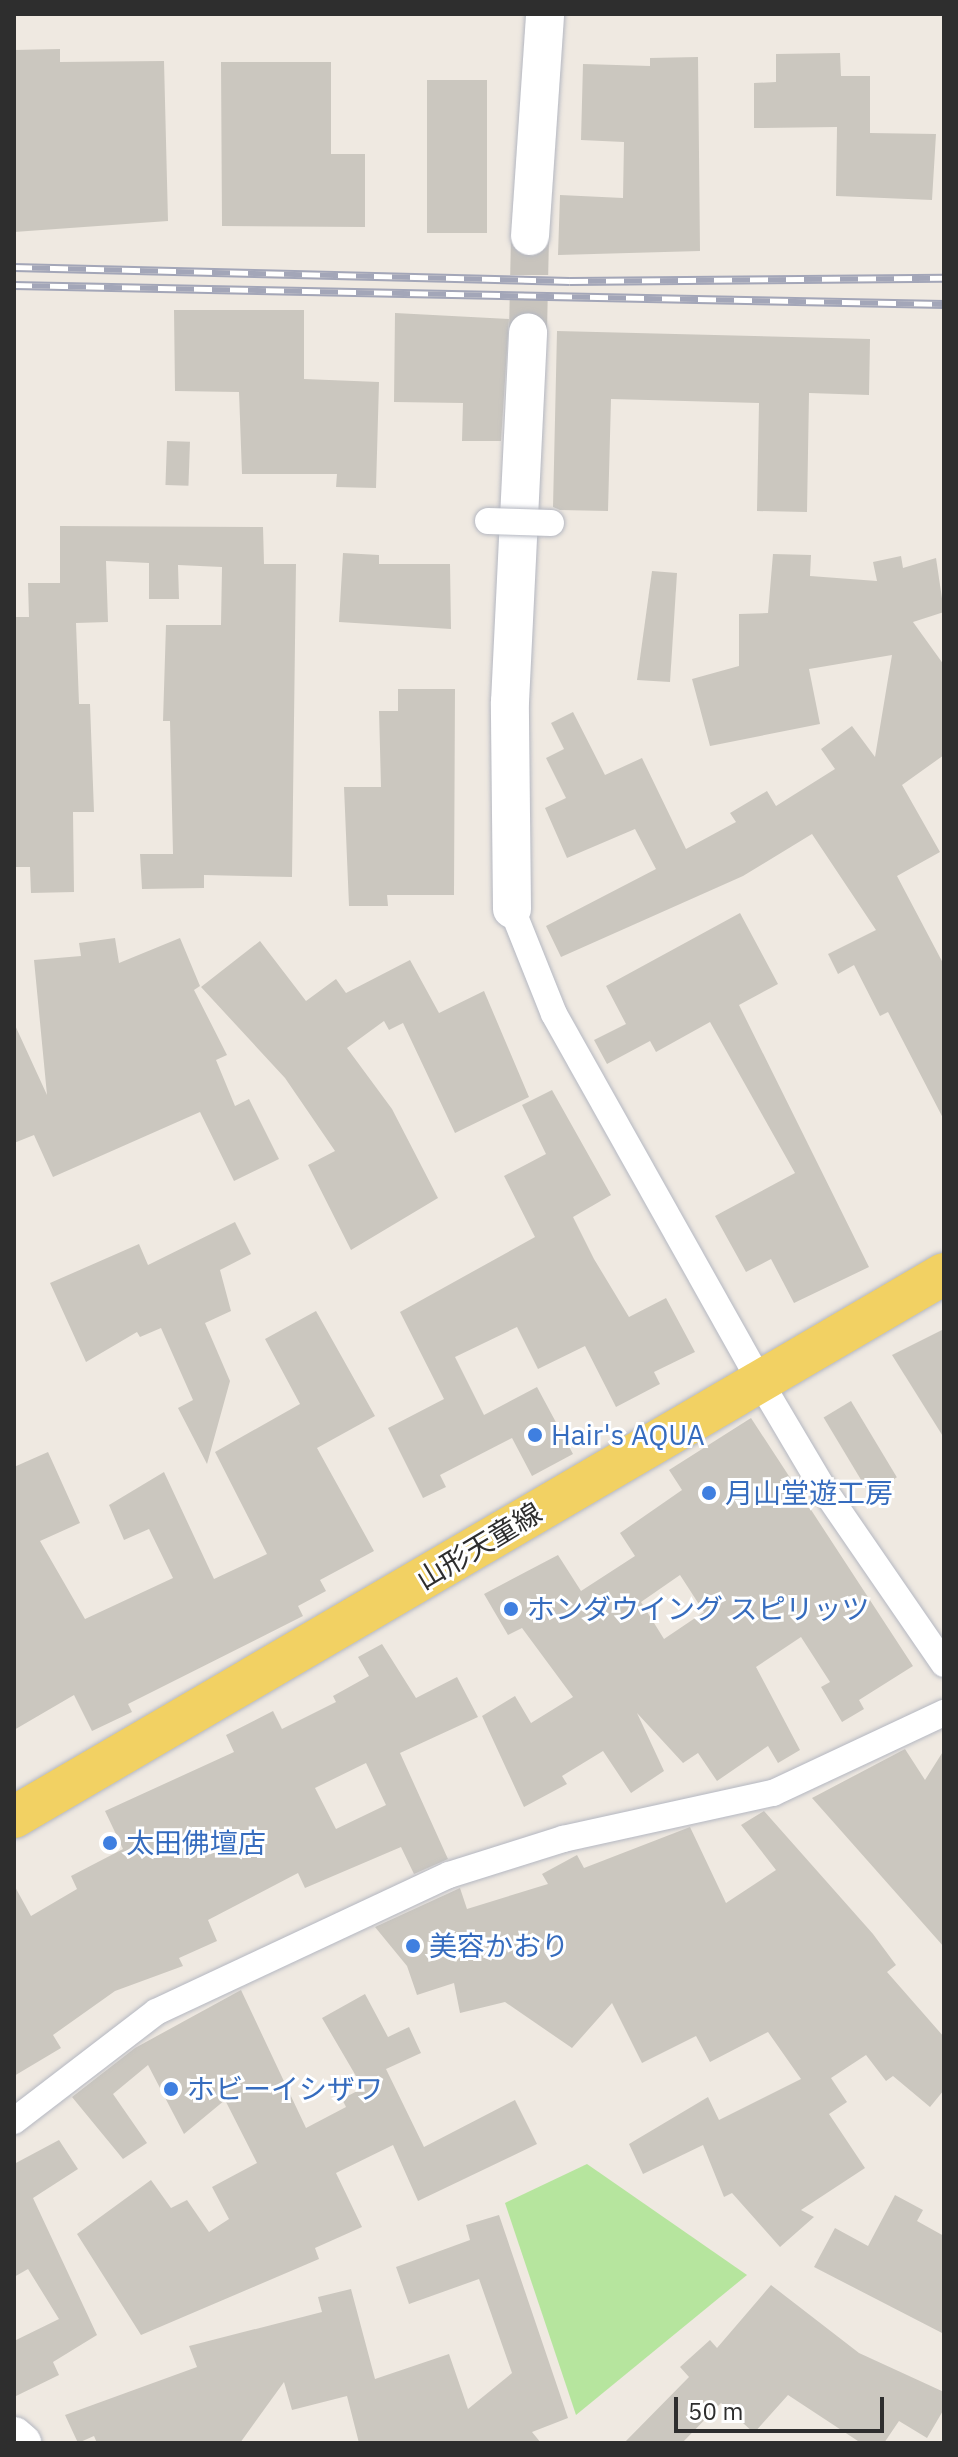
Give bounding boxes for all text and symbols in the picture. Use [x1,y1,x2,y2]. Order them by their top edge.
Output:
place label: Hair's AQUA [551,1418,705,1452]
marker: Hair's AQUA [526,1426,544,1444]
place label: 月山堂遊工房 [725,1476,893,1510]
marker: 月山堂遊工房 [700,1484,718,1502]
street label: 山形天童線 [410,1496,548,1596]
place label: ホンダウイング スピリッツ [527,1592,870,1626]
marker: ホンダウイング スピリッツ [502,1600,520,1618]
place label: 太田佛壇店 [126,1826,266,1860]
marker: 太田佛壇店 [101,1834,119,1852]
place label: 美容かおり [429,1929,569,1963]
marker: 美容かおり [404,1937,422,1955]
place label: ホビーイシザワ [187,2072,383,2106]
marker: ホビーイシザワ [162,2080,180,2098]
scale bar [678,2381,888,2431]
text: 50 m [688,2395,743,2427]

